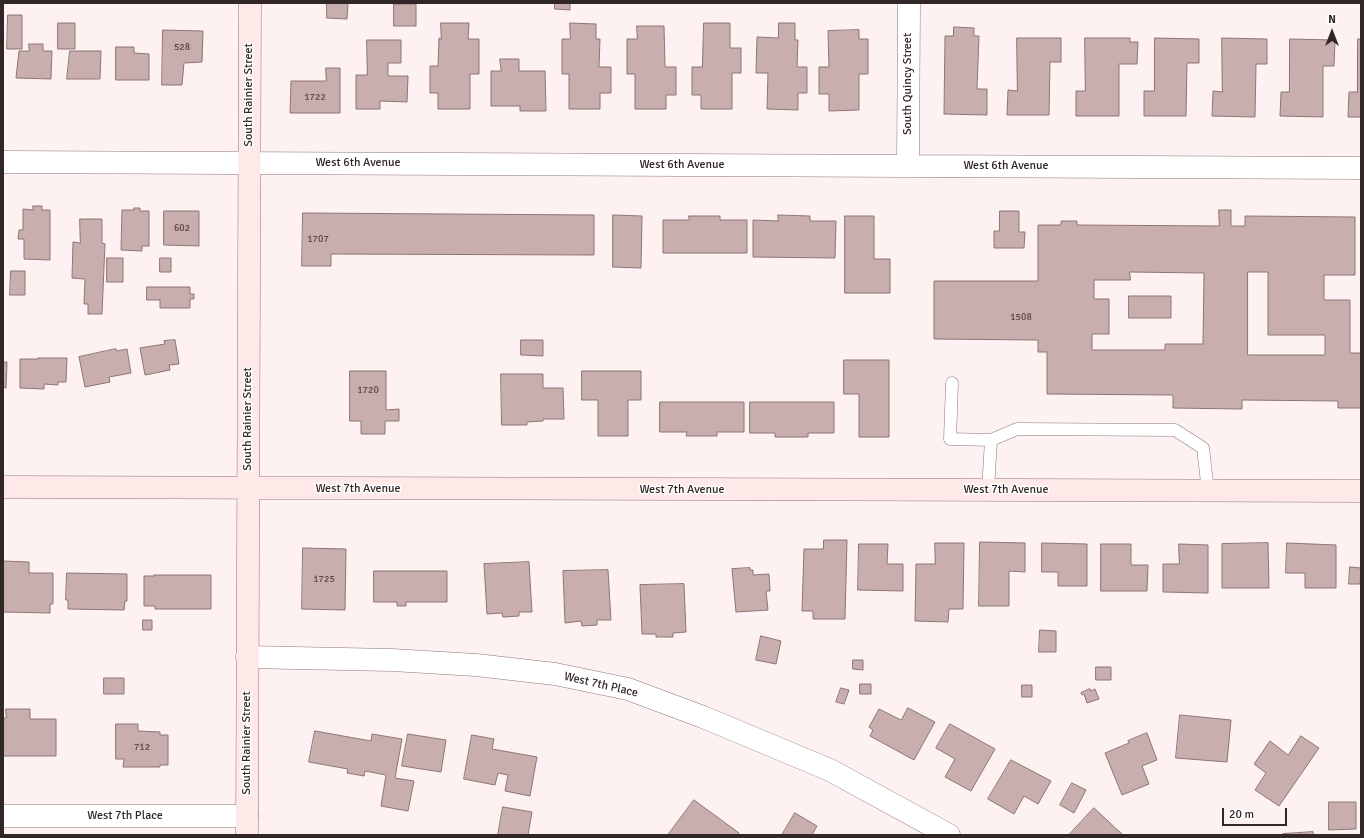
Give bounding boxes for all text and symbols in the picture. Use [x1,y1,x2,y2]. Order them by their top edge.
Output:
north arrow [1312,12,1352,52]
text: N [1328,13,1336,26]
street label: South Quincy Street [901,33,915,135]
house number: 528 [174,41,190,53]
street label: South Rainier Street [242,43,256,147]
house number: 1722 [304,91,326,103]
street label: West 6th Avenue [315,156,401,170]
street label: West 6th Avenue [639,158,725,172]
street label: West 6th Avenue [963,159,1049,173]
house number: 602 [174,222,190,234]
house number: 1707 [307,233,329,245]
house number: 1508 [1010,311,1032,323]
street label: South Rainier Street [241,367,255,471]
house number: 1720 [357,384,379,396]
street label: West 7th Avenue [315,482,401,496]
street label: West 7th Avenue [639,483,725,497]
street label: West 7th Avenue [963,483,1049,497]
house number: 1725 [313,573,335,585]
street label: West 7th Place [563,669,639,701]
street label: South Rainier Street [240,691,254,795]
house number: 712 [134,741,150,753]
scale bar [1224,800,1289,826]
text: 20 m [1229,807,1254,822]
street label: West 7th Place [87,809,163,823]

